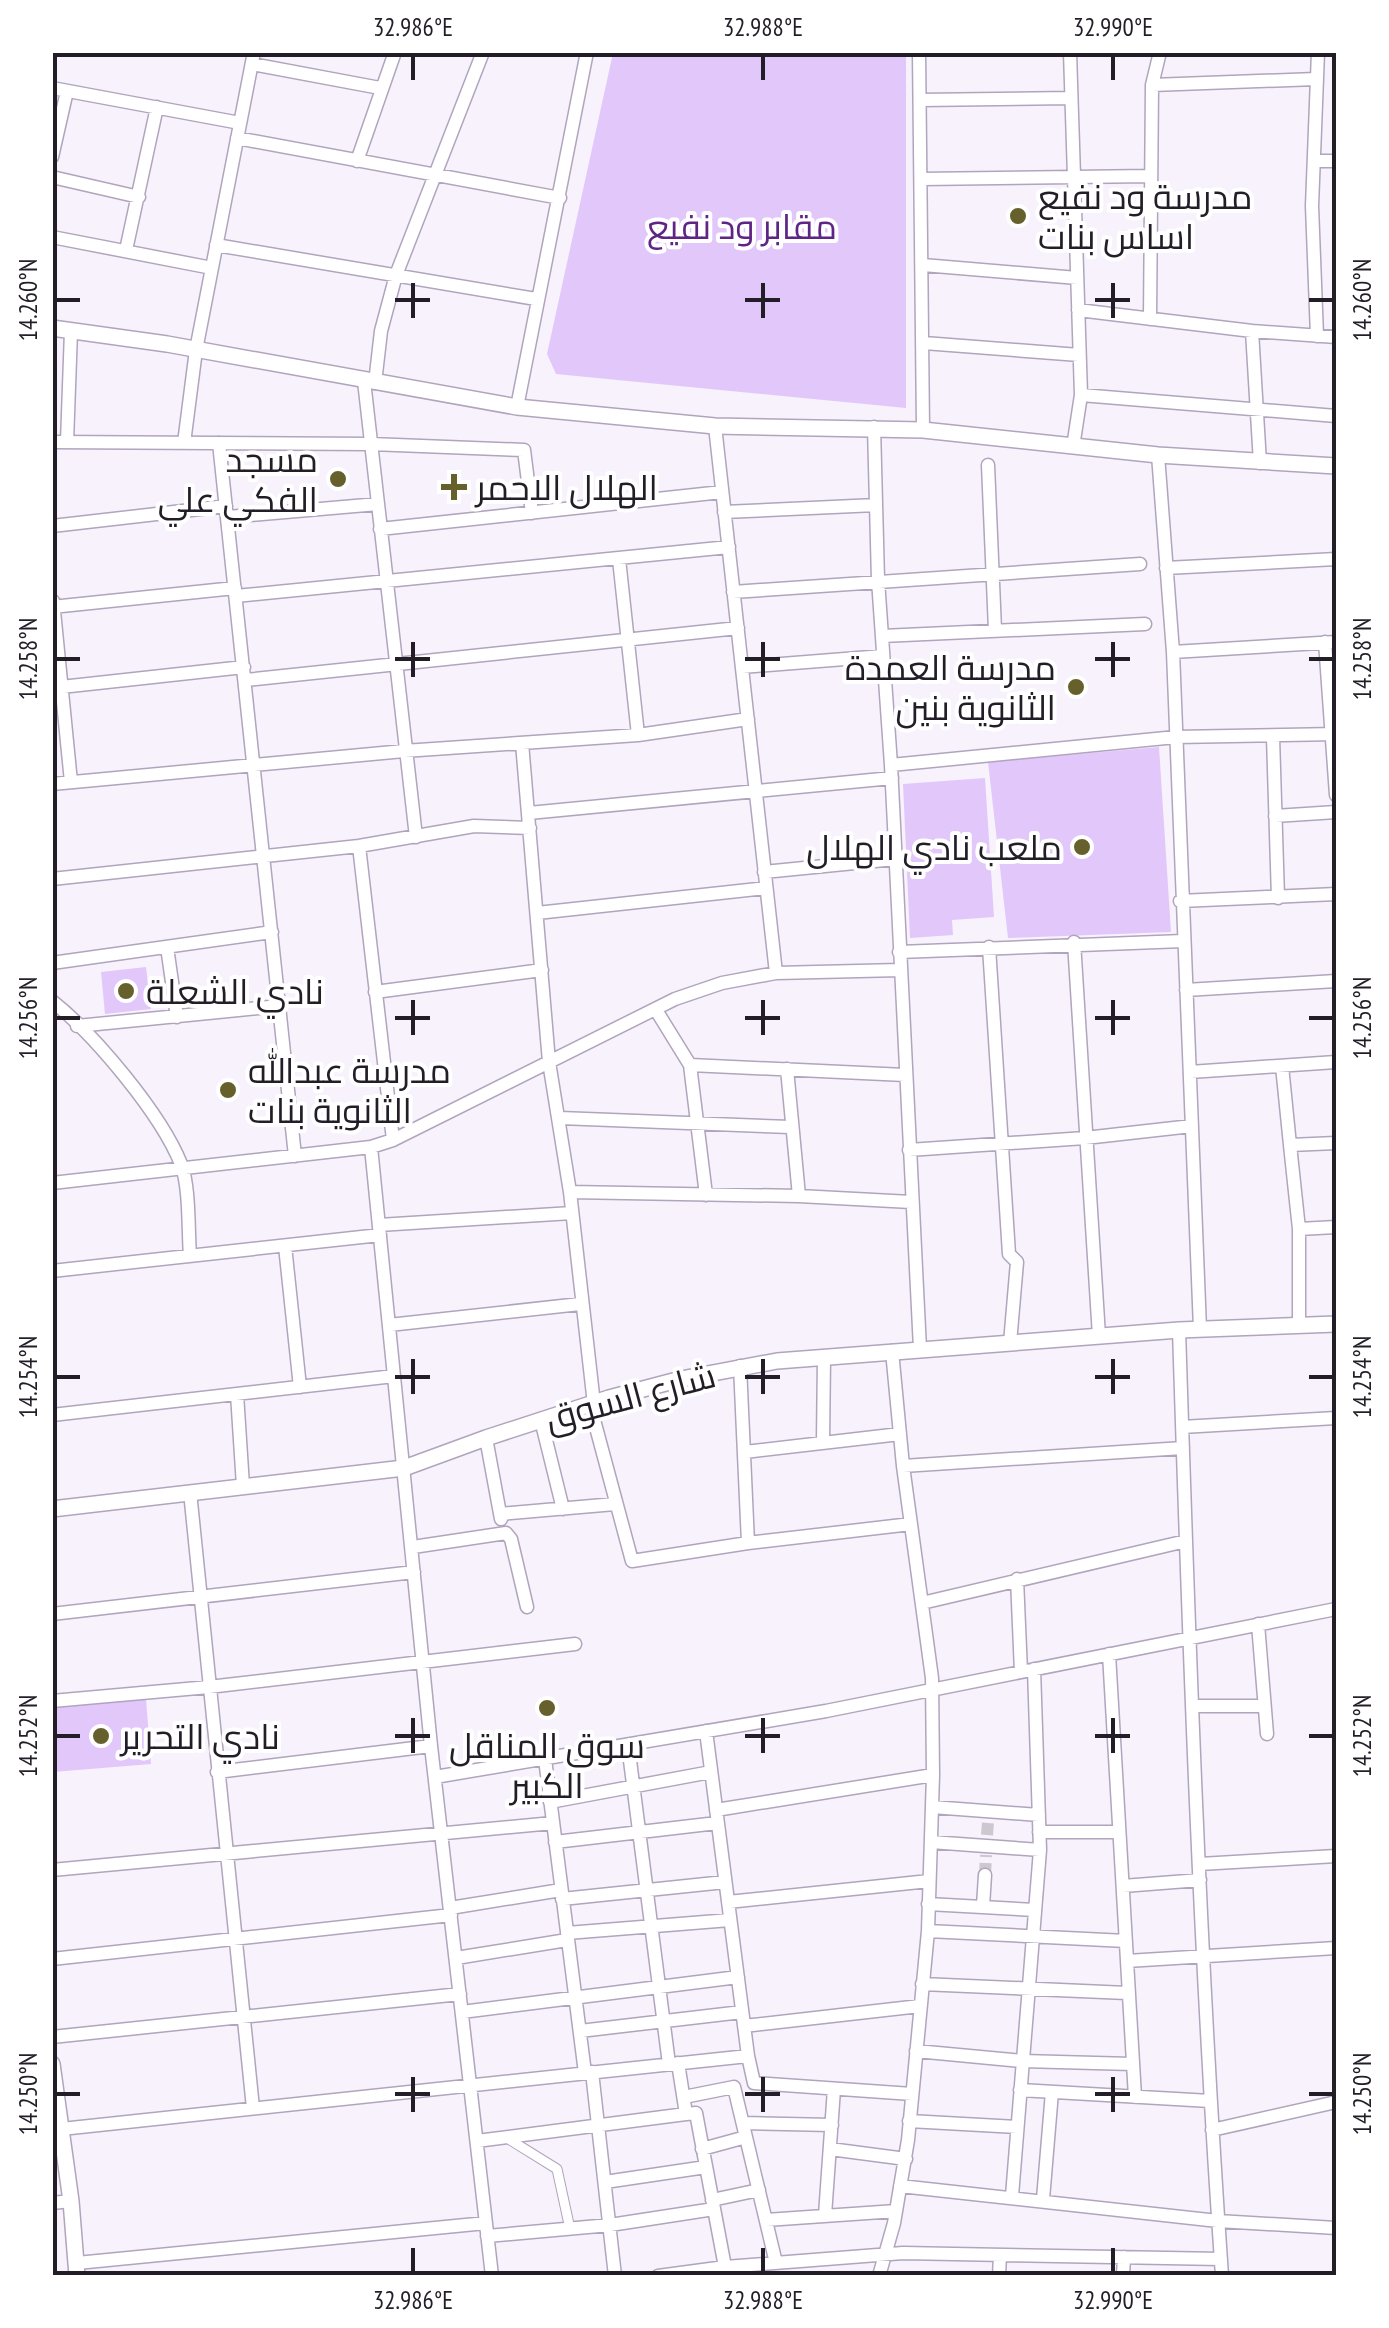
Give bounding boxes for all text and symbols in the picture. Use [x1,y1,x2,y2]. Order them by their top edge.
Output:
text: 32.986°E [373,11,453,43]
text: 32.988°E [723,11,803,43]
text: 32.990°E [1073,11,1153,43]
place label: مدرسة ود نفيع اساس بنات [1038,173,1252,259]
park label: مقابر ود نفيع [647,203,837,250]
marker: مدرسة ود نفيع اساس بنات [1007,205,1029,227]
text: 14.260°N [12,259,44,341]
text: 14.260°N [1346,259,1378,341]
place label: مسجد الفكي علي [158,436,318,527]
place label: الهلال الاحمر [474,464,658,510]
marker: مسجد الفكي علي [327,468,349,490]
marker: الهلال الاحمر [441,474,467,500]
text: 14.258°N [12,618,44,700]
text: 14.258°N [1346,618,1378,700]
place label: مدرسة العمدة الثانوية بنين [845,644,1056,730]
marker: مدرسة العمدة الثانوية بنين [1065,676,1087,698]
place label: ملعب نادي الهلال [806,824,1062,875]
marker: ملعب نادي الهلال [1071,836,1093,858]
place label: نادي الشعلة [146,968,324,1019]
text: 14.256°N [12,977,44,1059]
text: 14.256°N [1346,977,1378,1059]
marker: نادي الشعلة [115,980,137,1002]
place label: مدرسة عبدالله الثانوية بنات [248,1047,451,1133]
marker: مدرسة عبدالله الثانوية بنات [217,1079,239,1101]
text: 14.254°N [12,1336,44,1418]
text: 14.254°N [1346,1336,1378,1418]
street label: شارع السوق [540,1351,721,1442]
text: 14.252°N [12,1695,44,1777]
text: 14.252°N [1346,1695,1378,1777]
marker: سوق المناقل الكبير [536,1697,558,1719]
place label: نادي التحرير [119,1713,280,1764]
place label: سوق المناقل الكبير [449,1722,645,1808]
marker: نادي التحرير [90,1725,112,1747]
text: 14.250°N [12,2053,44,2135]
text: 14.250°N [1346,2053,1378,2135]
text: 32.986°E [373,2284,453,2316]
text: 32.988°E [723,2284,803,2316]
text: 32.990°E [1073,2284,1153,2316]

